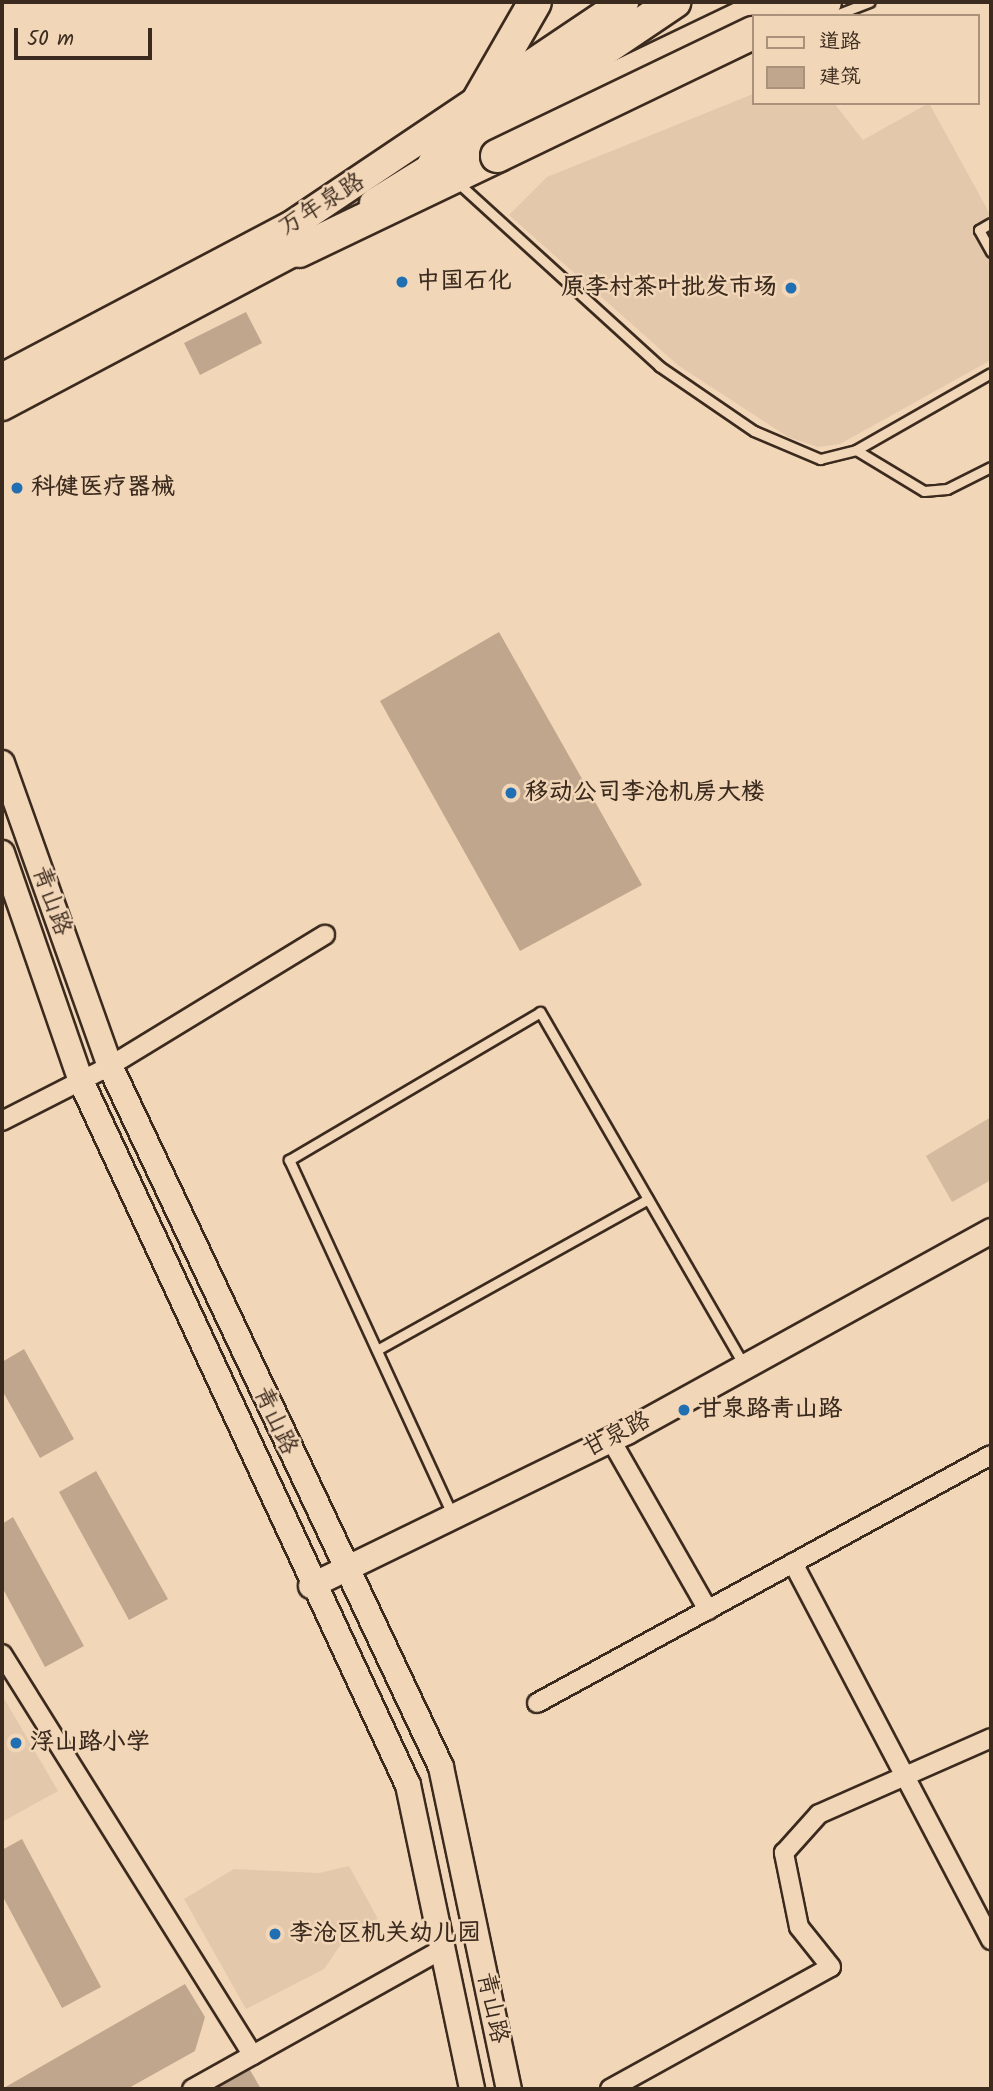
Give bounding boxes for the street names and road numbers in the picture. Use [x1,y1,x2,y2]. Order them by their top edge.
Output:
street label: 万年泉路 [274,167,370,243]
street label: 青山路 [25,862,77,940]
street label: 青山路 [247,1382,303,1460]
street label: 甘泉路 [578,1406,656,1464]
street label: 青山路 [470,1970,514,2046]

